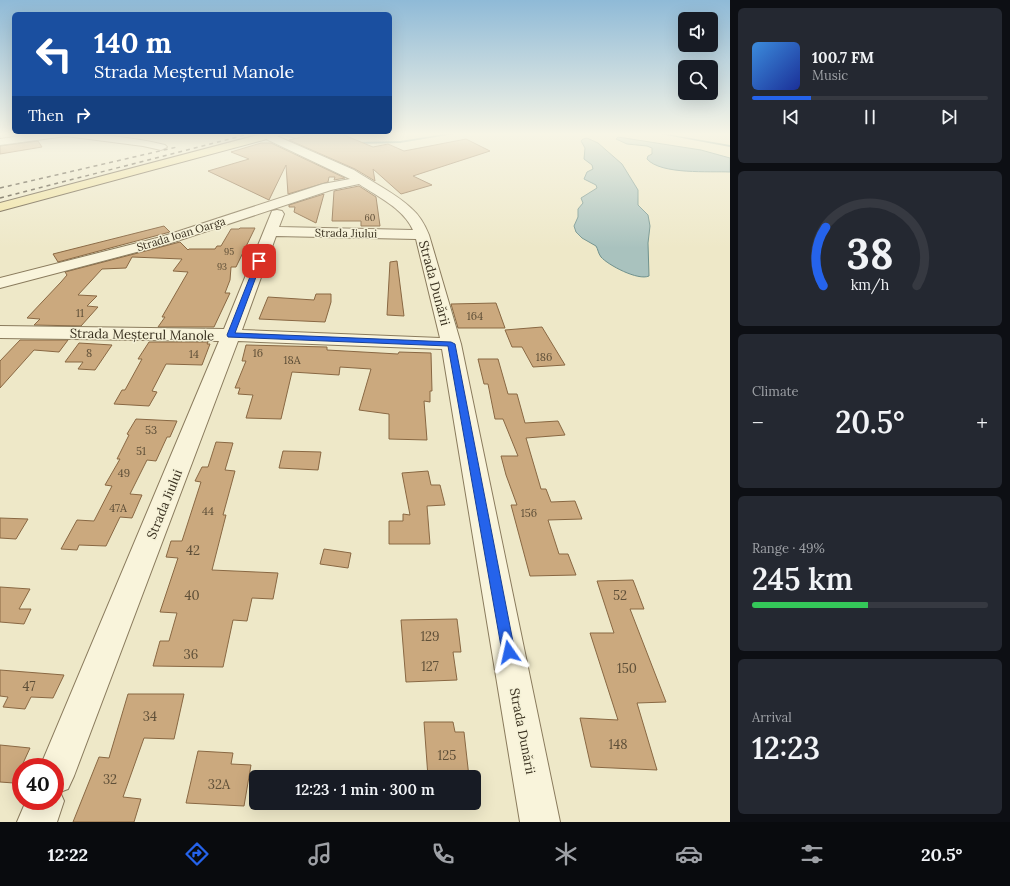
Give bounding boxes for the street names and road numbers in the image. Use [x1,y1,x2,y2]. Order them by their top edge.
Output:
street label: Strada Ioan Oarga [135,214,227,254]
street label: Strada Jiului [315,225,377,241]
street label: Strada Dunării [415,239,454,328]
street label: Strada Meșterul Manole [70,325,214,344]
street label: Strada Jiului [143,467,186,542]
street label: Strada Dunării [506,687,539,776]

